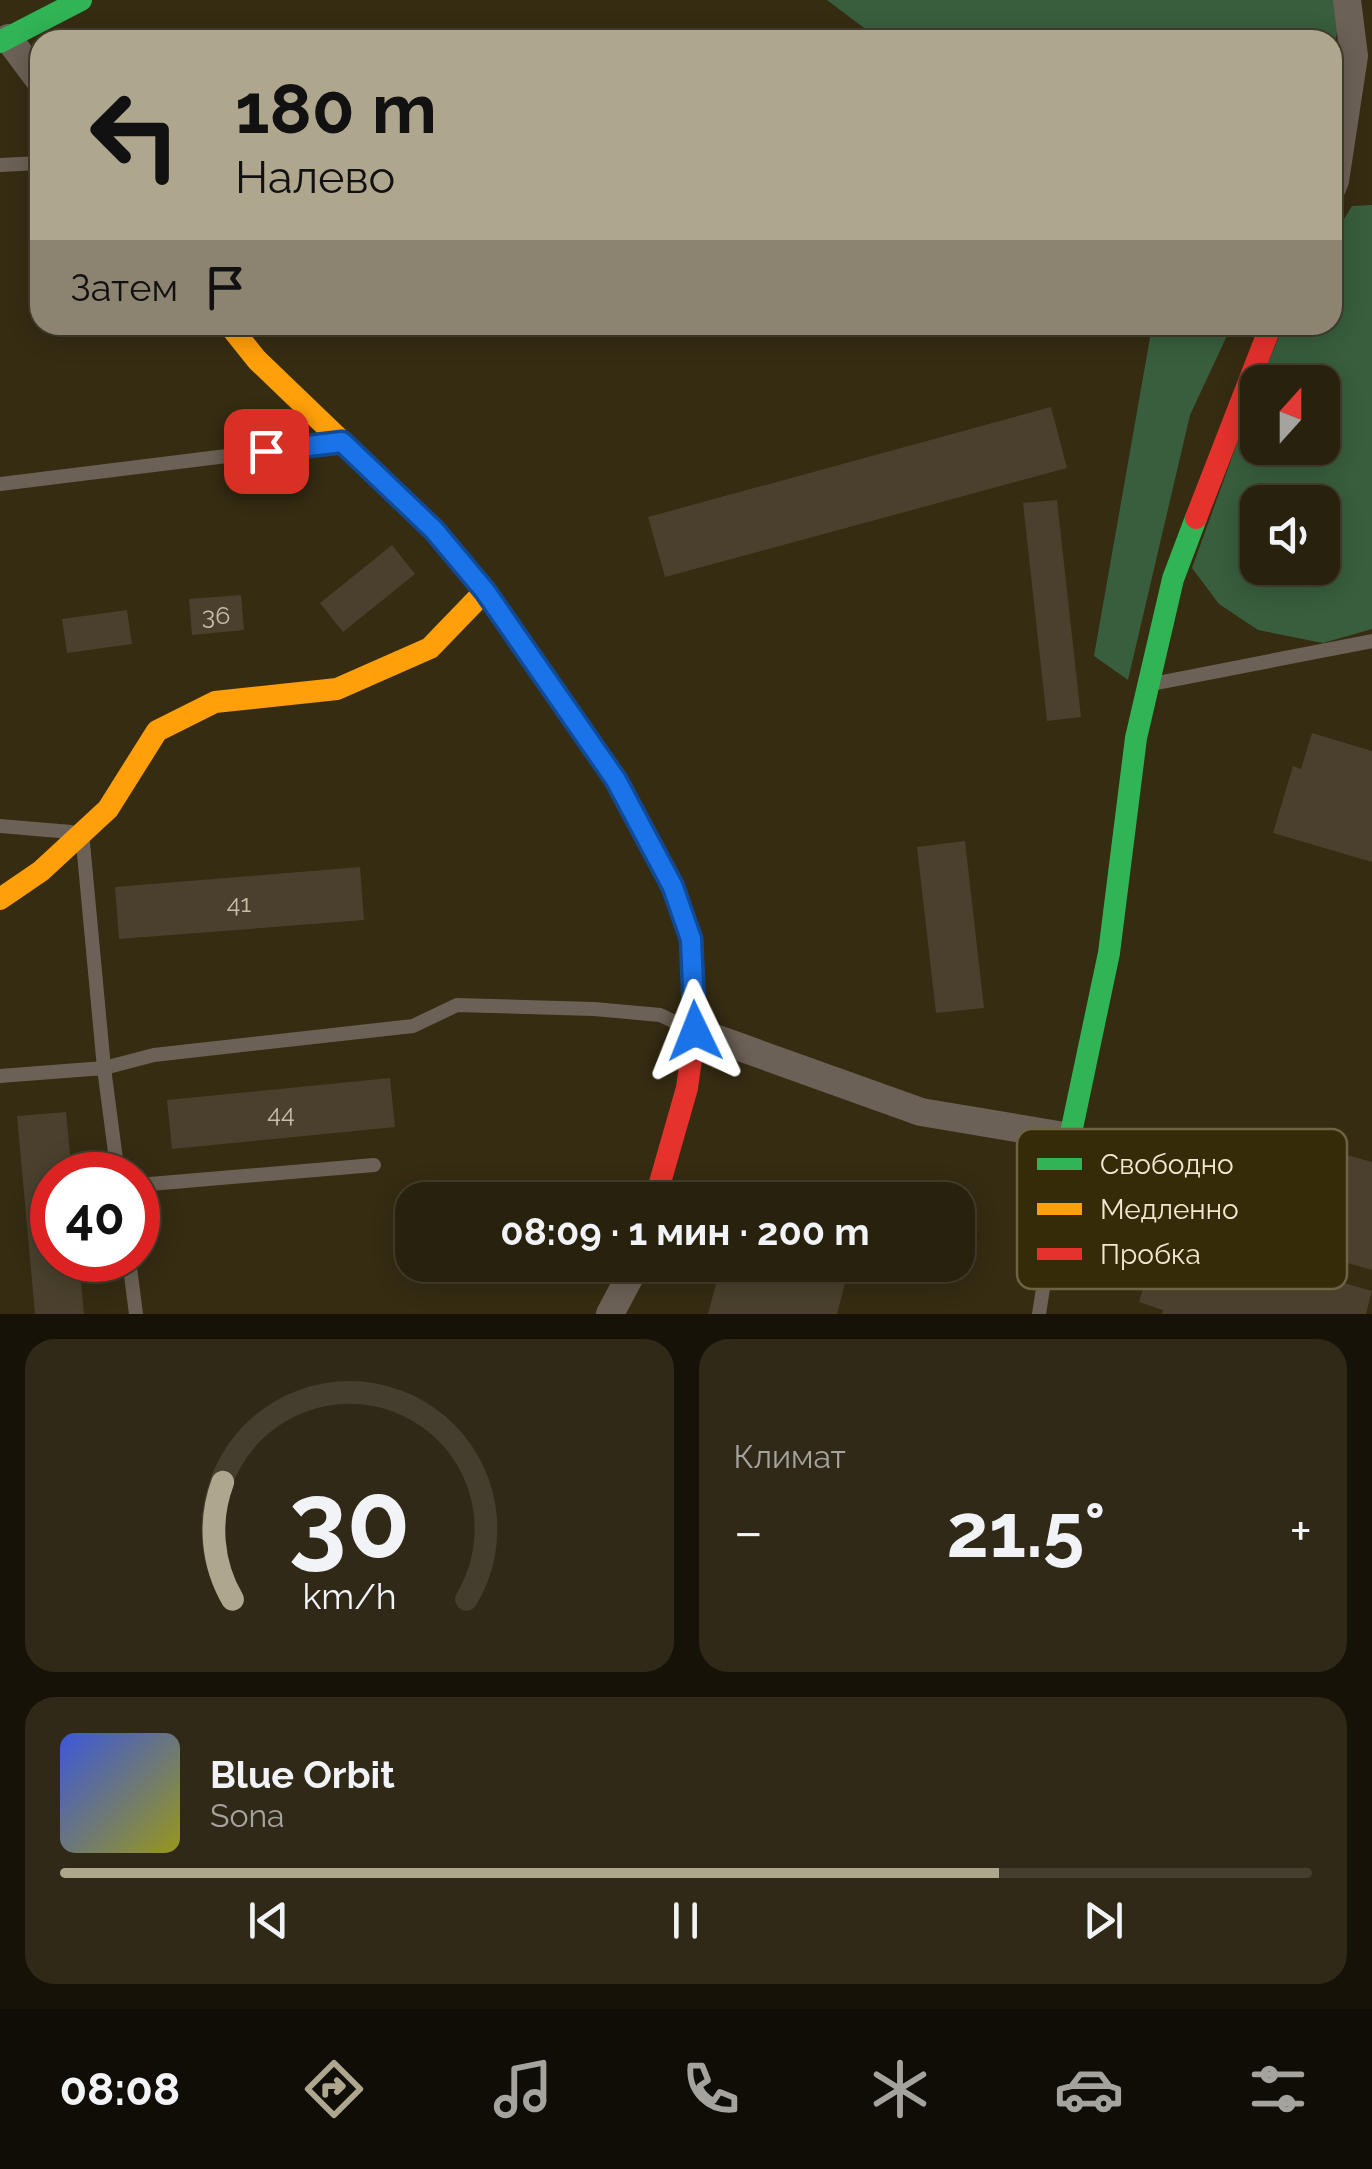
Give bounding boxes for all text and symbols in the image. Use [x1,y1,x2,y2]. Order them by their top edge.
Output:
text: 180 m [235,67,437,149]
icon: left [70,70,200,200]
text: Налево [235,151,395,204]
icon: arrive [198,260,253,315]
text: Затем [70,265,178,310]
north arrow [1240,365,1340,465]
map controls [1240,365,1340,585]
pin [224,409,309,494]
icon: arrive [239,424,294,479]
button: sound [1240,485,1340,585]
house number: 36 [202,600,230,630]
house number: 41 [227,888,251,918]
position arrow [643,979,747,1083]
house number: 44 [267,1098,295,1128]
legend [1017,1129,1347,1289]
text: Свободно [1100,1148,1234,1181]
speed limit sign: 40 [30,1152,160,1282]
text: Медленно [1100,1193,1239,1226]
text: 08:09 · 1 мин · 200 m [500,1209,870,1254]
text: Пробка [1100,1238,1201,1271]
text: Климат [734,1438,846,1475]
text: 30 [288,1459,410,1581]
text: 21.5° [947,1486,1106,1575]
text: − [734,1499,763,1564]
text: + [1289,1499,1312,1564]
text: km/h [302,1575,396,1617]
text: Blue Orbit [210,1752,395,1797]
text: Sona [210,1797,285,1834]
icon: previous [241,1893,296,1948]
icon: pause [658,1893,713,1948]
icon: next [1076,1893,1131,1948]
icon: directions [299,2054,369,2124]
icon: music [488,2054,558,2124]
icon: phone [676,2054,746,2124]
icon: climate [865,2054,935,2124]
icon: car [1054,2054,1124,2124]
icon: filters [1243,2054,1313,2124]
text: 08:08 [59,2063,180,2116]

